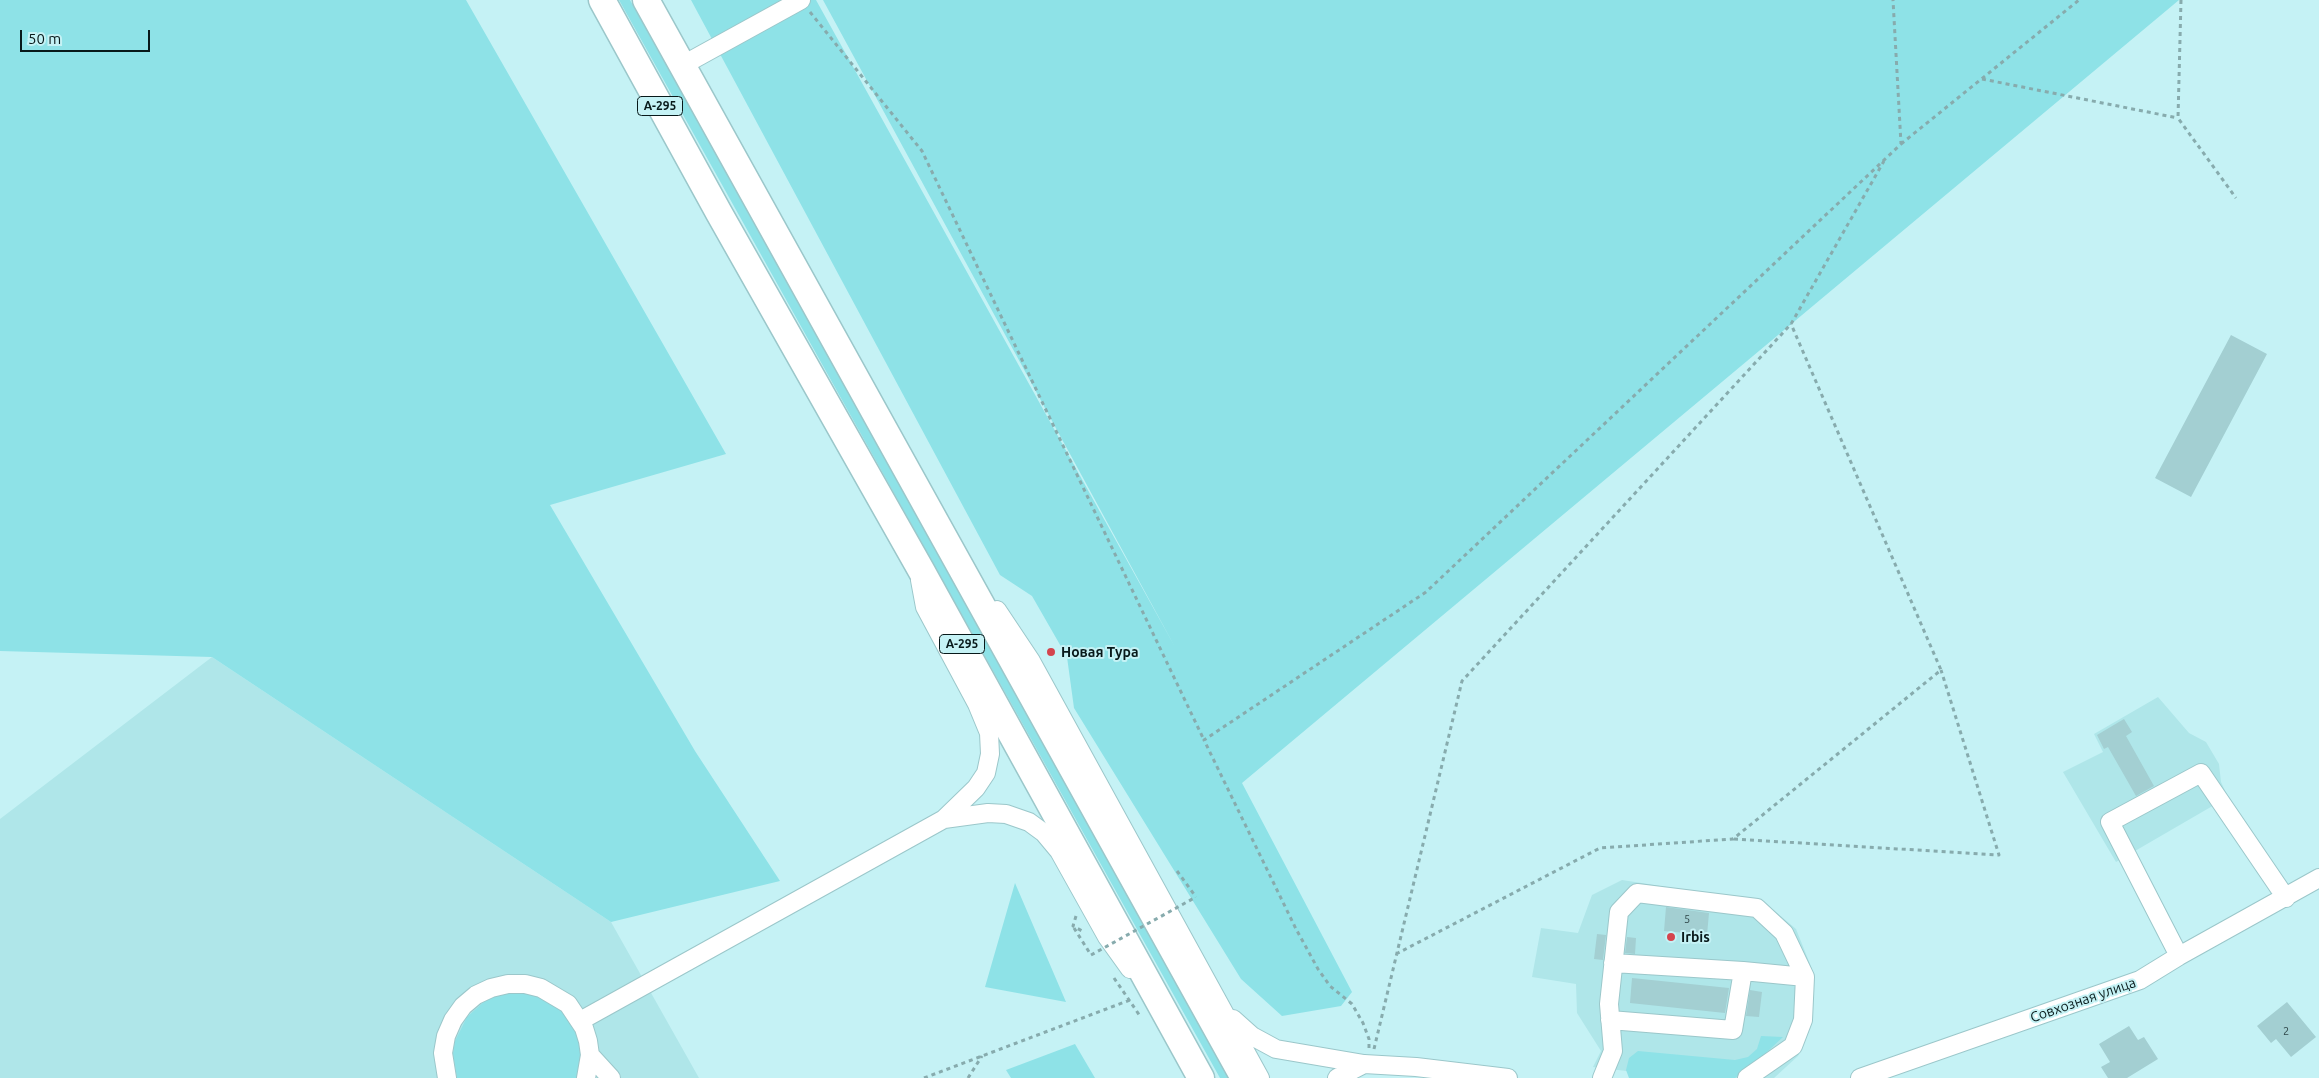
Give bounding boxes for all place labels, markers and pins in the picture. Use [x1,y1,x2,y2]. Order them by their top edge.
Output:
place label: Новая Тура [1061,644,1139,660]
marker: Новая Тура [1045,646,1057,658]
place label: Irbis [1681,929,1710,945]
marker: Irbis [1665,931,1677,943]

